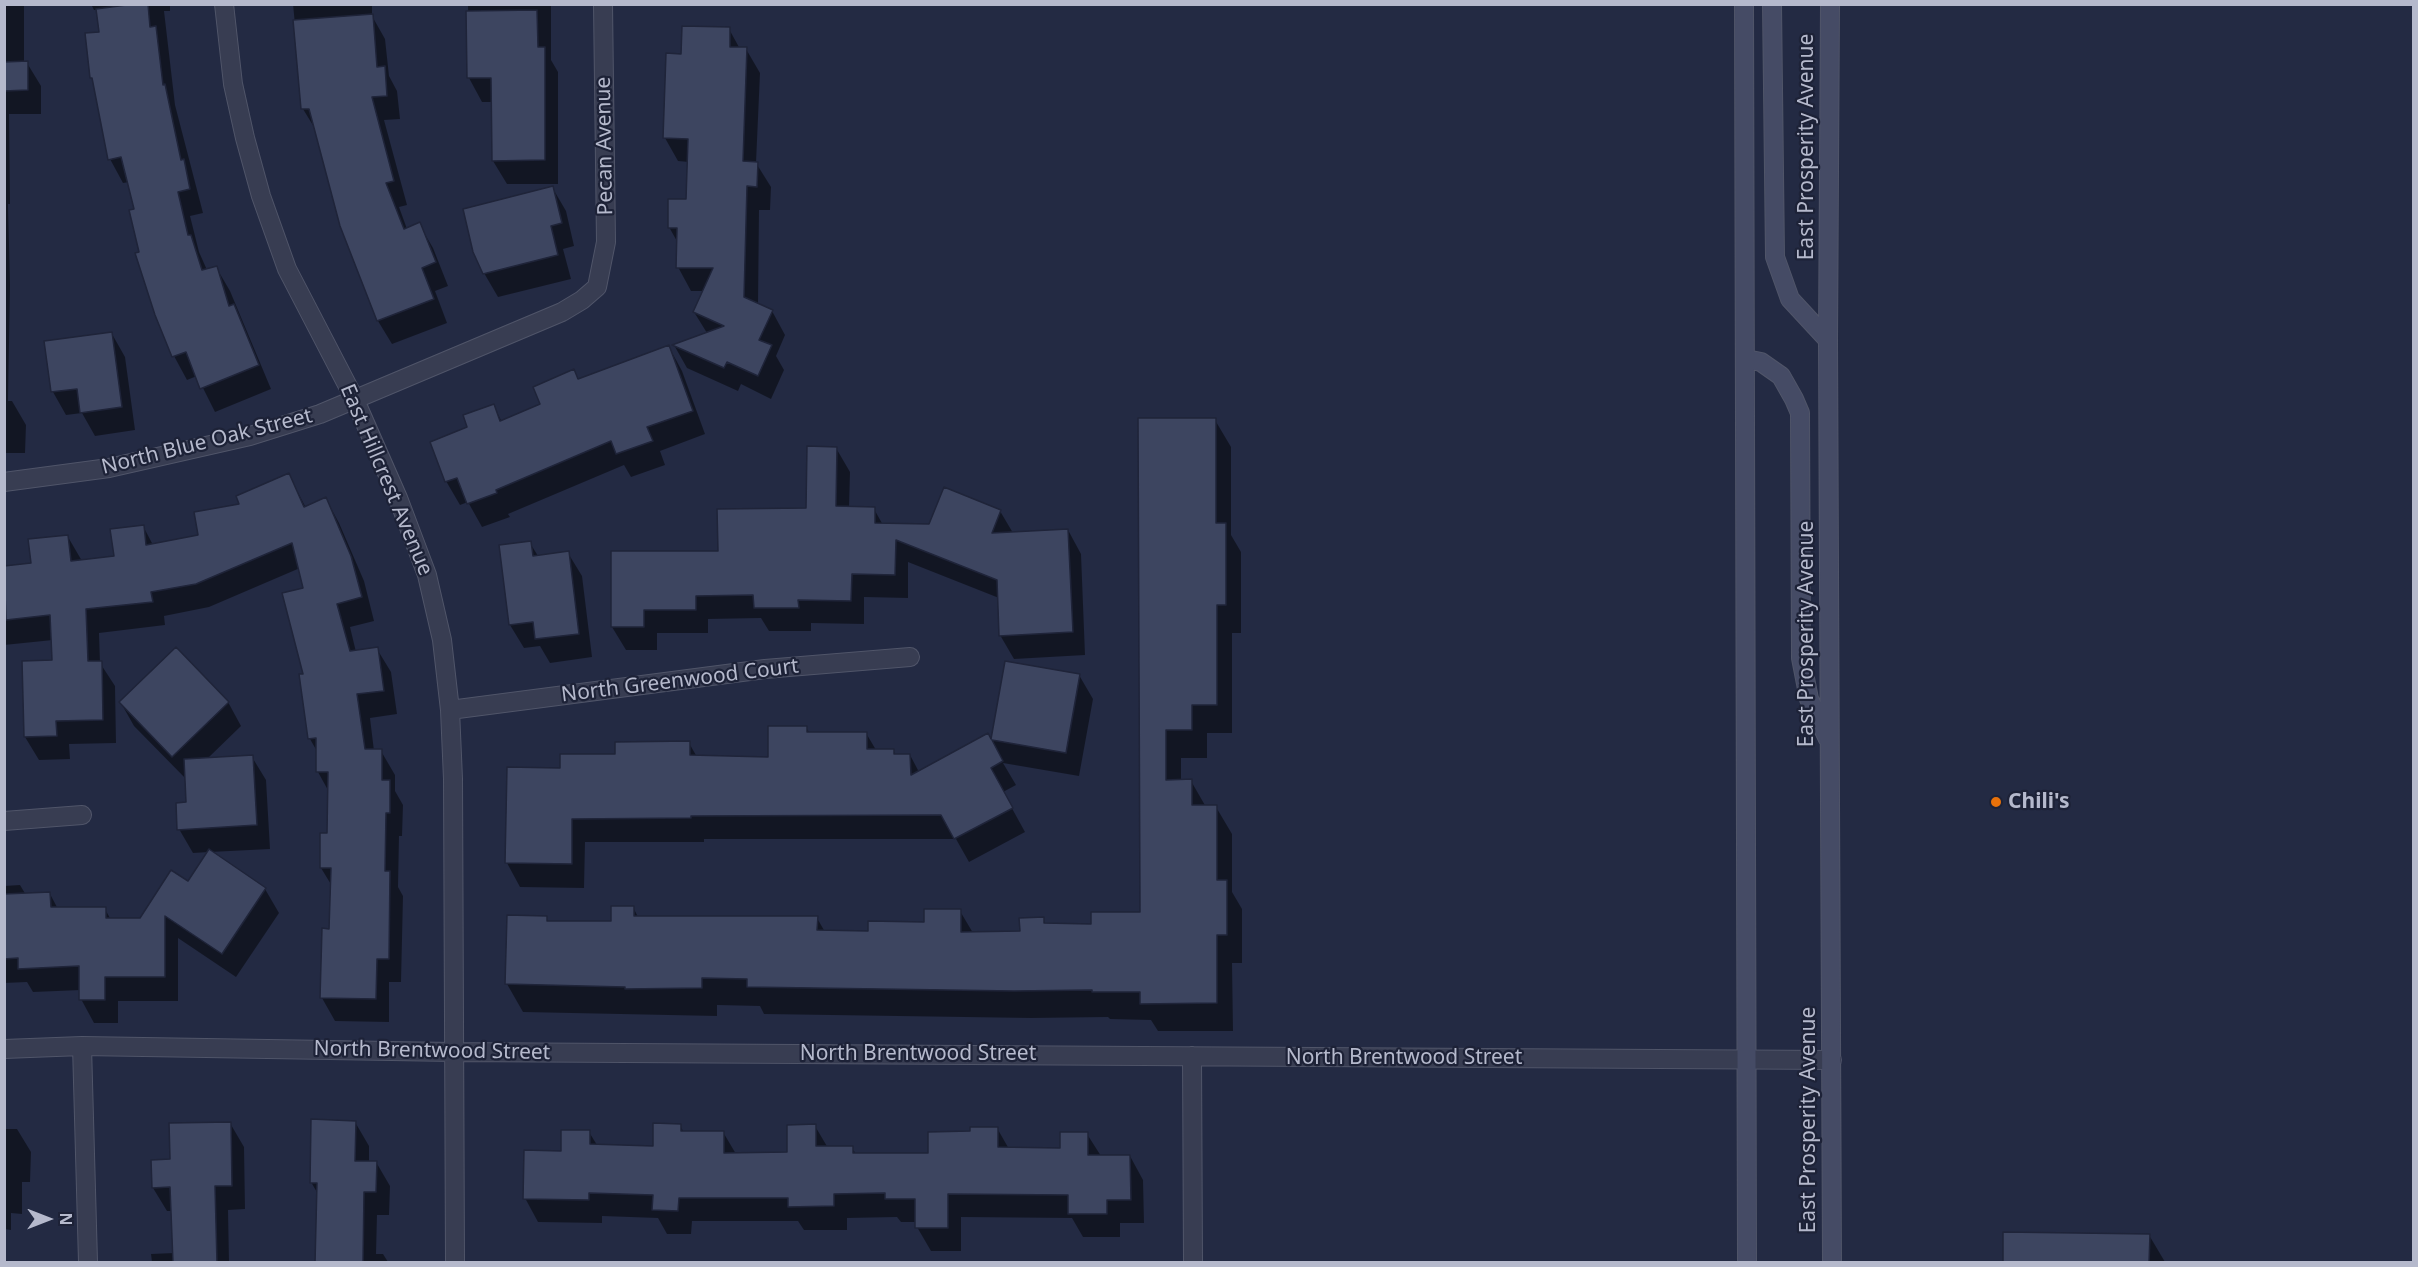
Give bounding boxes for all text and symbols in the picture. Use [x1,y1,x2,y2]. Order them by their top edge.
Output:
street label: East Prosperity Avenue [1794,34,1820,260]
street label: Pecan Avenue [591,77,619,215]
street label: East Hillcrest Avenue [334,381,438,579]
street label: North Blue Oak Street [99,404,315,480]
street label: East Prosperity Avenue [1794,521,1820,747]
street label: North Greenwood Court [560,654,800,708]
place label: Chili's [2008,789,2069,815]
marker: Chili's [1989,795,2003,809]
street label: East Prosperity Avenue [1796,1007,1822,1233]
street label: North Brentwood Street [314,1036,550,1066]
street label: North Brentwood Street [800,1041,1036,1067]
street label: North Brentwood Street [1286,1045,1522,1071]
north arrow [18,1189,78,1249]
text: N [55,1212,77,1226]

